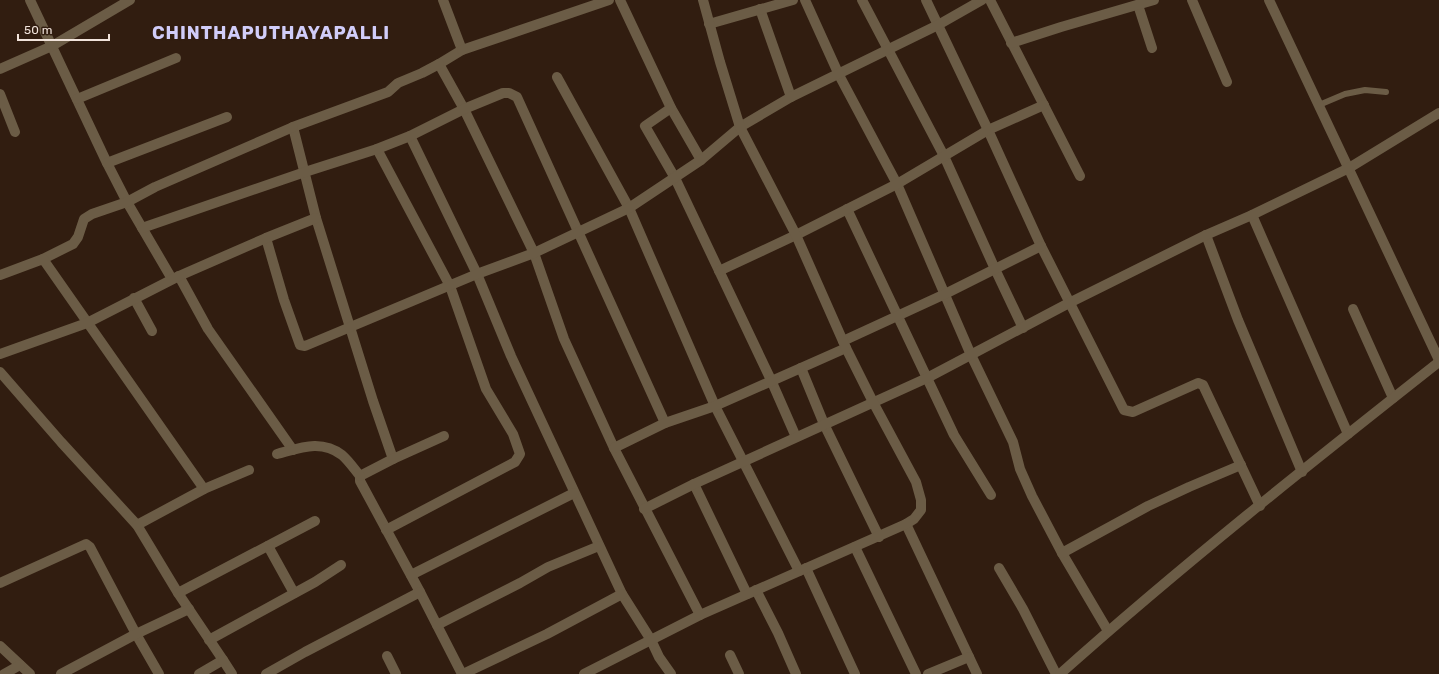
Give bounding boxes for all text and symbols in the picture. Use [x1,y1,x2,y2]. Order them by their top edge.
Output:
scale bar [18,16,109,42]
district label: CHINTHAPUTHAYAPALLI [152,22,390,44]
text: 50 m [24,23,52,37]

